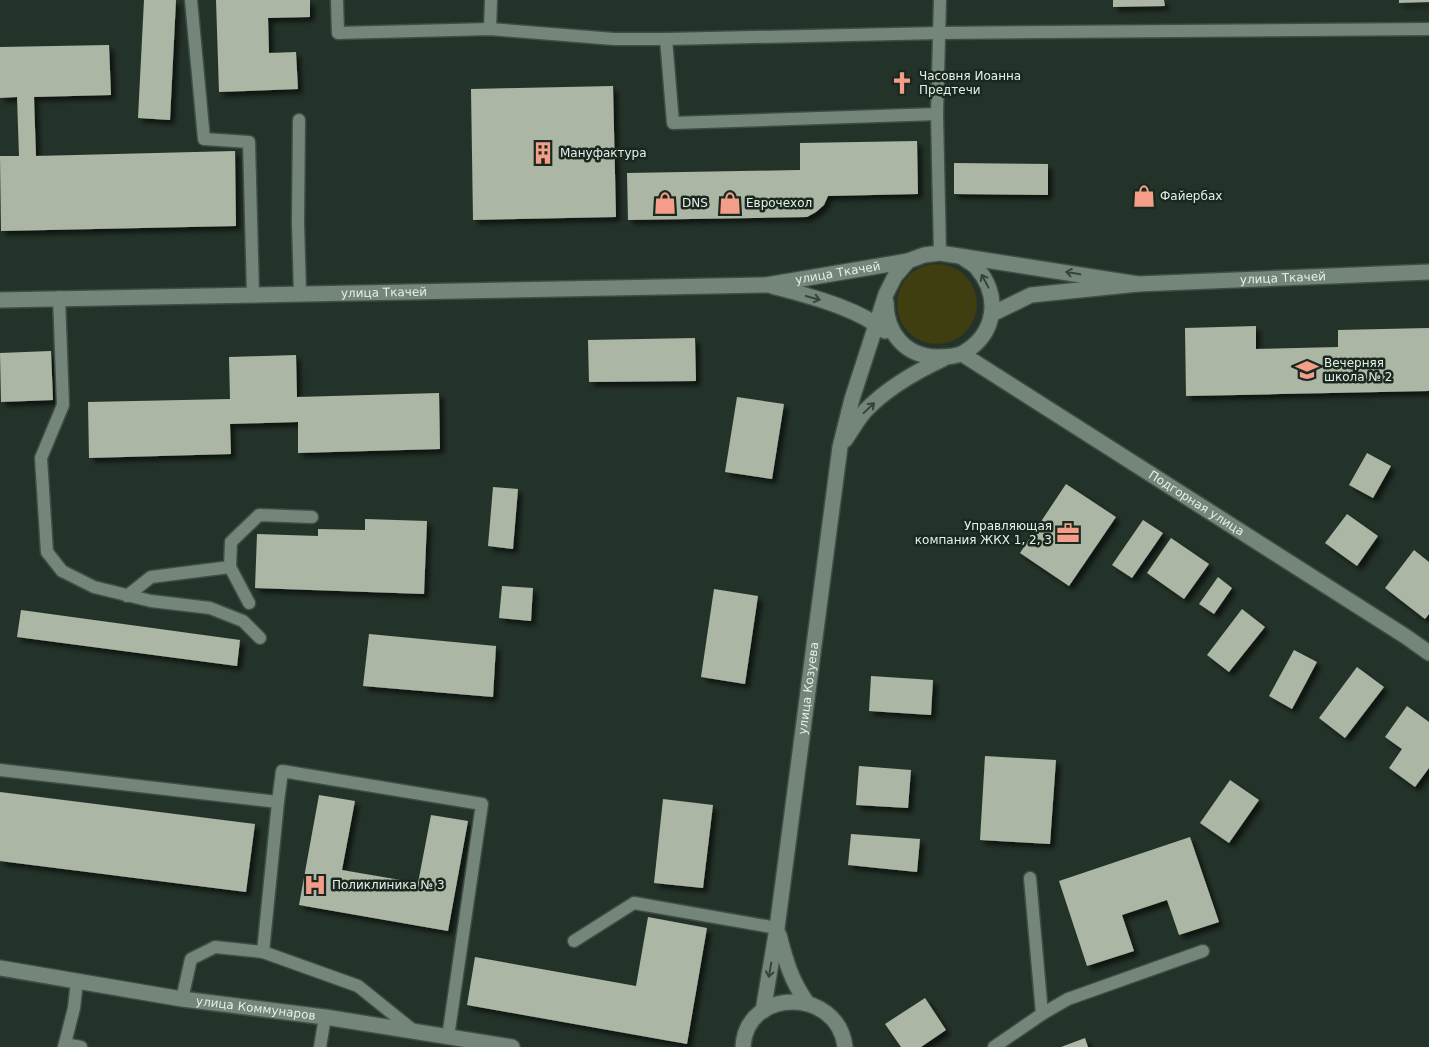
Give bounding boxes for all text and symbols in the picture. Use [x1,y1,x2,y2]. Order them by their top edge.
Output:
place label: Часовня Иоанна Предтечи [919,69,1021,97]
church icon: Часовня Иоанна Предтечи [889,70,915,96]
building icon: Мануфактура [530,140,556,166]
place label: Мануфактура [560,146,647,160]
shop icon: Файербах [1131,183,1157,209]
place label: Файербах [1160,189,1222,203]
shop icon: DNS [652,190,678,216]
shop icon: Еврочехол [717,190,743,216]
place label: DNS [682,196,708,210]
place label: Еврочехол [746,196,812,210]
street label: улица Ткачей [794,259,881,287]
one-way arrow [1065,267,1081,277]
street label: улица Ткачей [1240,269,1326,287]
one-way arrow [980,273,990,288]
street label: улица Ткачей [341,285,427,300]
one-way arrow [805,293,821,303]
place label: Вечерняя школа № 2 [1324,356,1392,384]
school or university icon: Вечерняя школа № 2 [1294,357,1320,383]
one-way arrow [863,402,876,414]
street label: Подгорная улица [1146,468,1247,539]
place label: Управляющая компания ЖКХ 1, 2, 3 [915,519,1052,547]
office icon: Управляющая компания ЖКХ 1, 2, 3 [1055,520,1081,546]
street label: улица Козуева [795,641,821,735]
hospital icon: Поликлиника № 3 [302,872,328,898]
place label: Поликлиника № 3 [332,878,445,892]
one-way arrow [765,961,775,977]
street label: улица Коммунаров [195,994,316,1023]

